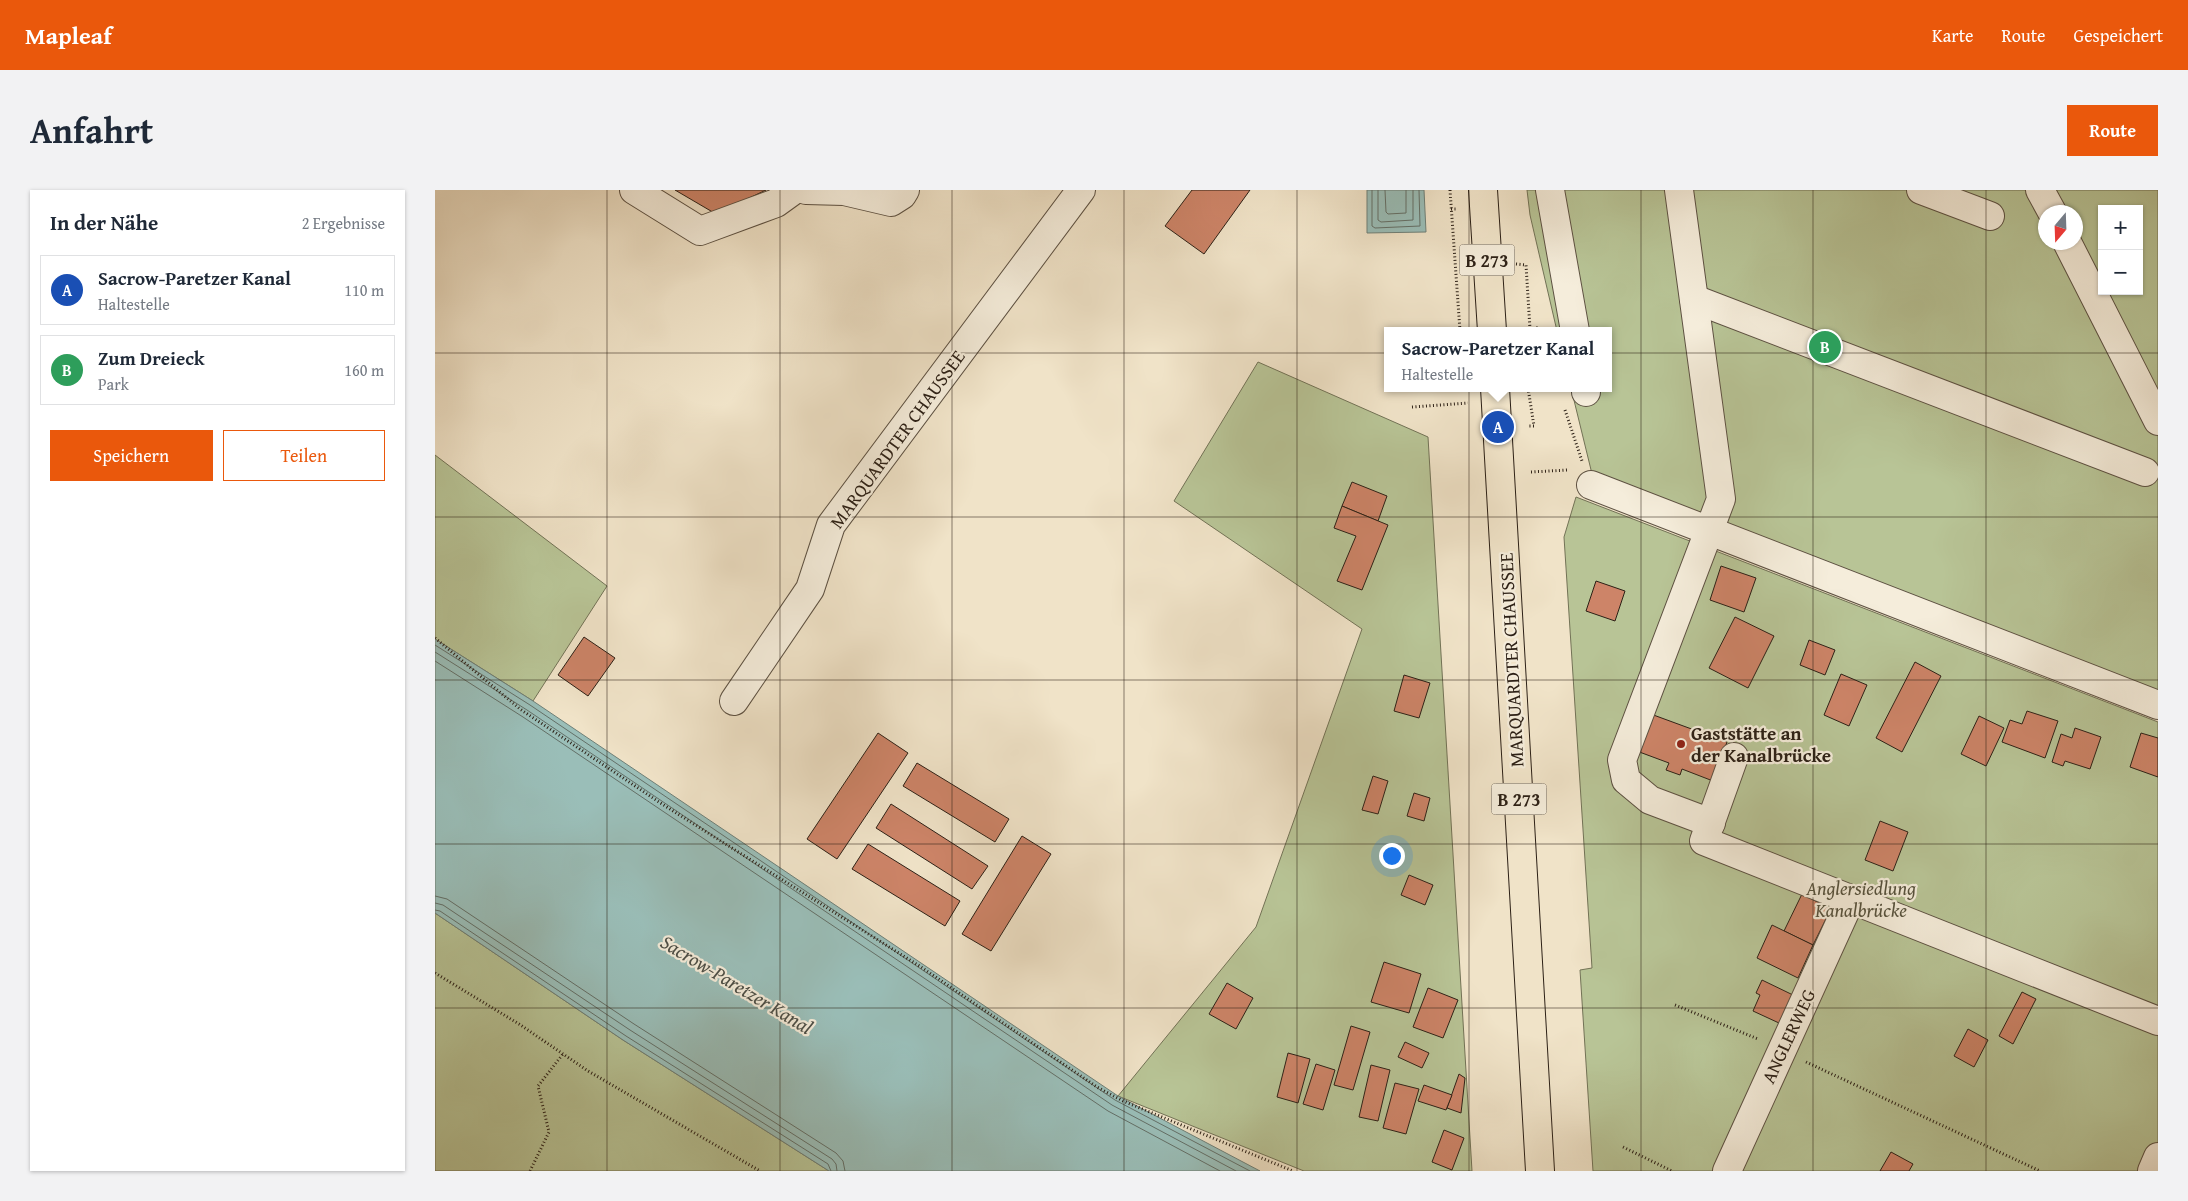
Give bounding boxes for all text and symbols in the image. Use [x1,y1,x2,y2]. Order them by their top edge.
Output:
text: Mapleaf [25,18,112,53]
text: Karte [1932,22,1973,49]
text: Route [2001,22,2046,49]
text: Gespeichert [2074,22,2163,49]
text: Anfahrt [30,105,153,156]
button: Route [2067,105,2158,156]
north arrow [2038,205,2083,250]
map controls [2098,205,2143,295]
button: + [2098,205,2143,250]
text: In der Nähe [50,207,158,238]
text: 2 Ergebnisse [302,211,385,235]
road number: B 273 [1459,244,1515,276]
button: − [2098,250,2143,295]
text: Sacrow-Paretzer Kanal [98,264,291,292]
text: A [62,278,72,302]
text: 110 m [344,278,384,302]
text: Haltestelle [98,292,170,316]
popup [1384,327,1612,392]
pin: B [1809,328,1841,366]
text: Sacrow-Paretzer Kanal [1402,334,1594,362]
text: Zum Dreieck [98,344,205,372]
street label: MARQUARDTER CHAUSSEE [823,344,972,534]
text: B [62,358,72,382]
text: 160 m [344,358,384,382]
text: Haltestelle [1402,362,1473,386]
text: Park [98,372,129,396]
pin: A [1482,408,1514,446]
button: Speichern [50,430,213,481]
button: Teilen [223,430,385,481]
street label: MARQUARDTER CHAUSSEE [1491,552,1531,768]
place label: Gaststätte an der Kanalbrücke [1691,719,1831,769]
marker: Gaststätte an der Kanalbrücke [1675,738,1687,750]
road number: B 273 [1491,784,1547,814]
your location [1379,843,1405,869]
park label: Anglersiedlung Kanalbrücke [1805,874,1916,924]
water label: Sacrow-Paretzer Kanal [655,927,819,1041]
street label: ANGLERWEG [1754,984,1822,1088]

